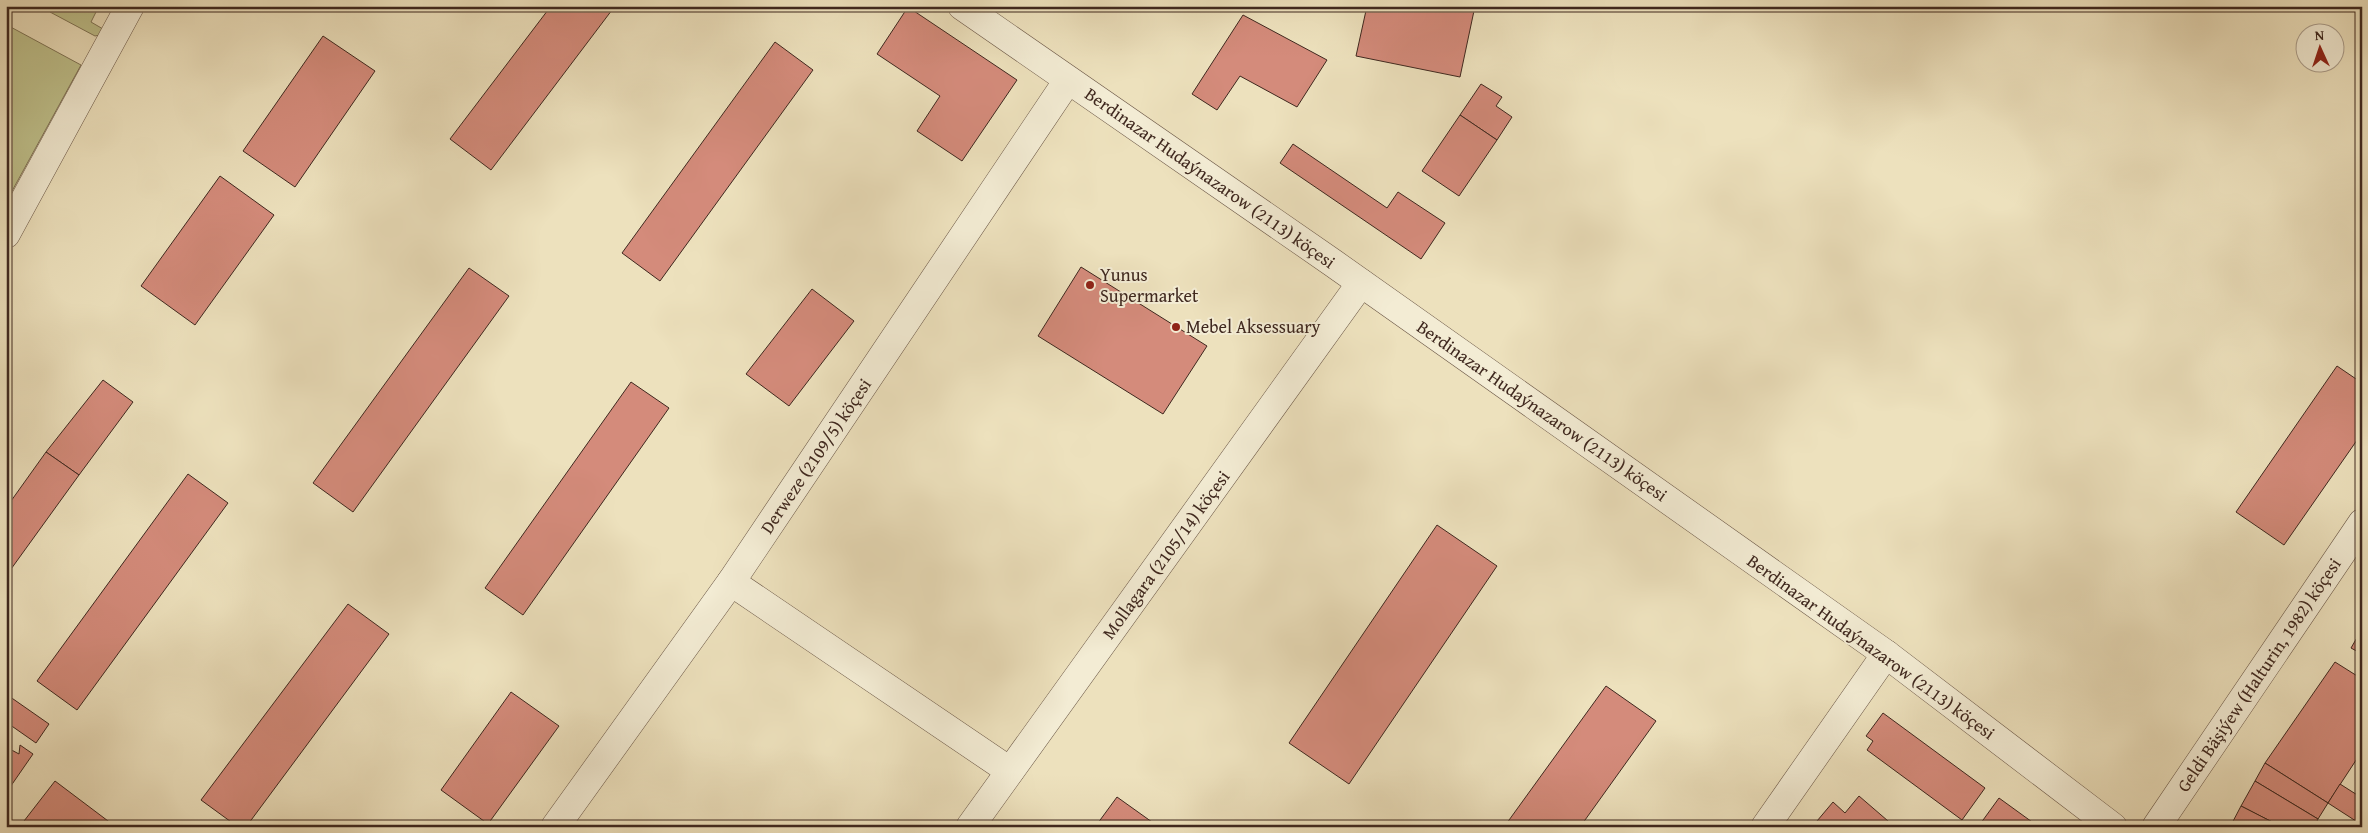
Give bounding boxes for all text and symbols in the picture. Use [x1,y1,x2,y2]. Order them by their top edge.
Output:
north arrow [2296,22,2346,72]
text: N [2314,25,2325,45]
street label: Berdinazar Hudaýnazarow (2113) köçesi [1079,80,1341,275]
place label: Yunus Supermarket [1100,261,1199,309]
marker: Yunus Supermarket [1084,279,1096,291]
place label: Mebel Aksessuary [1186,313,1321,340]
street label: Berdinazar Hudaýnazarow (2113) köçesi [1411,313,1673,508]
marker: Mebel Aksessuary [1170,321,1182,333]
street label: Derweze (2109/5) köçesi [753,373,878,539]
street label: Mollagara (2105/14) köçesi [1095,465,1236,645]
street label: Berdinazar Hudaýnazarow (2113) köçesi [1742,547,2001,746]
street label: Geldi Bäşiýew (Halturin, 1982) köçesi [2170,552,2347,797]

